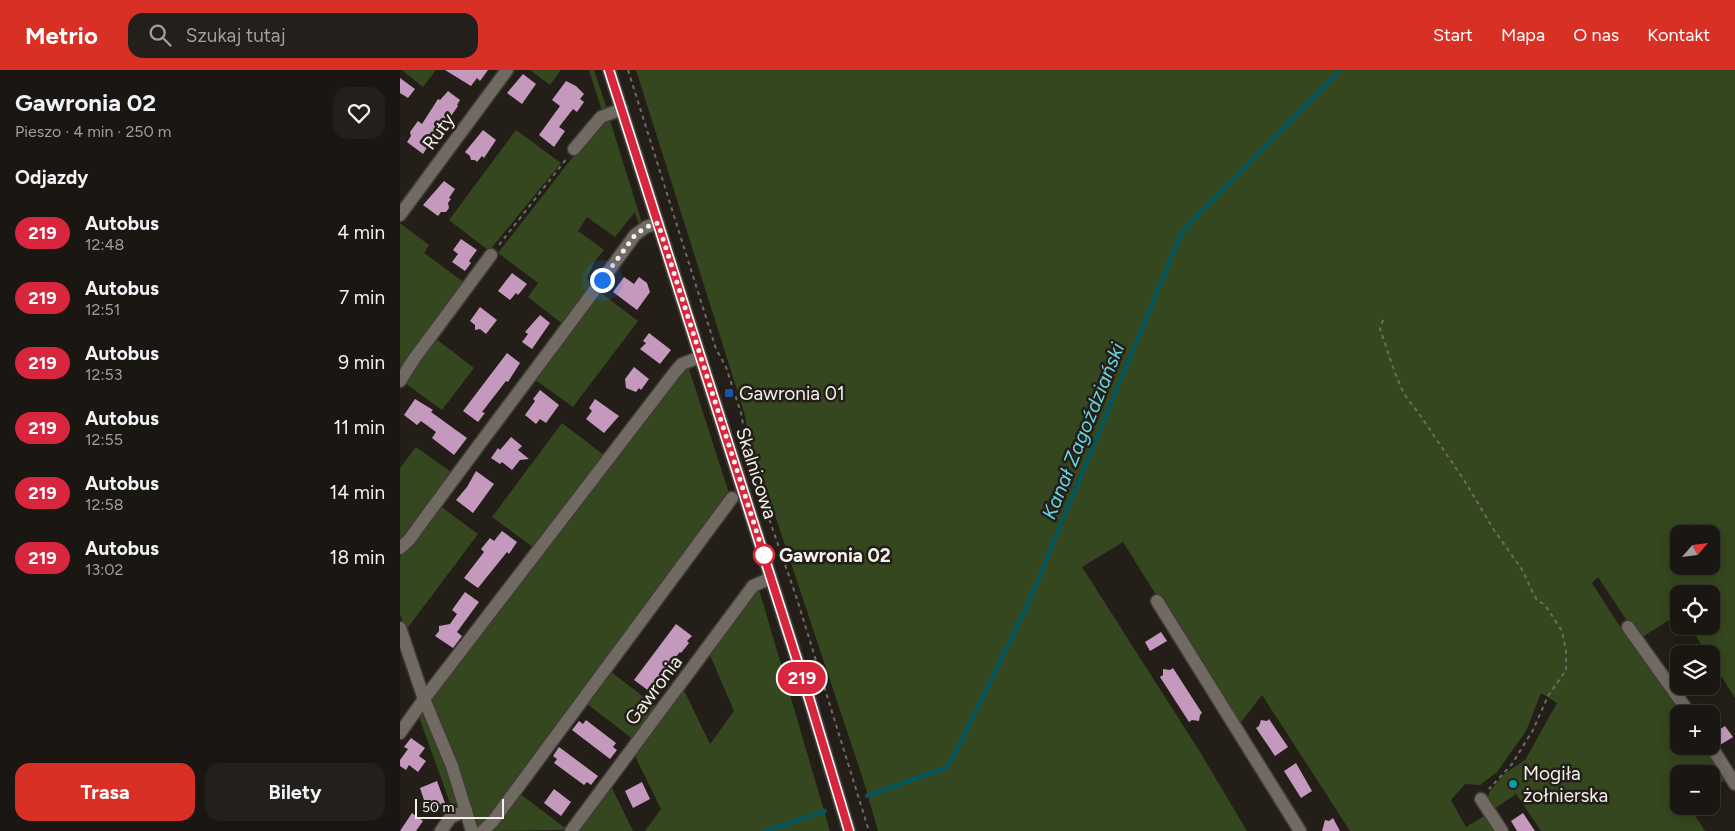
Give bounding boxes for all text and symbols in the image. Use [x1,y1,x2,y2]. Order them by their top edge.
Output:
search box [128,13,478,58]
text: Metrio [25,21,98,50]
icon: search [146,21,174,49]
text: Szukaj tutaj [186,24,286,47]
text: Start [1433,24,1473,46]
text: Mapa [1501,24,1545,46]
text: O nas [1573,24,1619,46]
text: Kontakt [1647,24,1710,46]
button: heart [333,87,385,139]
text: Gawronia 02 [15,88,156,117]
street label: Ruty [417,108,459,154]
text: Pieszo · 4 min · 250 m [15,122,171,141]
text: Odjazdy [15,166,88,189]
text: Autobus [85,212,159,235]
text: 4 min [337,221,385,244]
text: 219 [28,222,57,244]
text: 12:48 [85,235,124,254]
your location [590,268,615,293]
text: Autobus [85,277,159,300]
text: 7 min [339,286,385,309]
text: 219 [28,287,57,309]
text: 12:51 [85,300,120,319]
water label: Kanał Zagoździański [1037,339,1129,523]
text: Autobus [85,342,159,365]
text: 9 min [338,351,385,374]
text: 219 [28,352,57,374]
text: 12:53 [85,365,123,384]
place label: Gawronia 01 [739,382,845,405]
marker: Gawronia 01 [723,387,735,399]
text: Autobus [85,407,159,430]
text: 11 min [333,416,385,439]
text: 219 [28,417,57,439]
street label: Skalnicowa [731,424,782,522]
text: 12:55 [85,430,123,449]
text: Autobus [85,472,159,495]
text: 14 min [329,481,385,504]
text: 219 [28,482,57,504]
text: 12:58 [85,495,124,514]
north arrow [1670,525,1720,575]
map controls [1670,525,1720,815]
text: Autobus [85,537,159,560]
marker: Gawronia 02 [753,544,775,566]
place label: Gawronia 02 [779,544,891,567]
text: 18 min [330,546,385,569]
text: 219 [28,547,57,569]
text: 13:02 [85,560,124,579]
button: locate [1670,585,1720,635]
button: layers [1670,645,1720,695]
street label: Gawronia [620,651,687,730]
line badge: 219 [773,662,831,694]
text: 219 [788,667,816,689]
button: + [1670,705,1720,755]
place label: Mogiła żołnierska [1523,762,1608,807]
button: Trasa [15,763,195,821]
button: Bilety [205,763,385,821]
button: − [1670,765,1720,815]
marker: Mogiła żołnierska [1507,778,1519,790]
scale bar [415,796,504,819]
text: 50 m [422,799,454,816]

